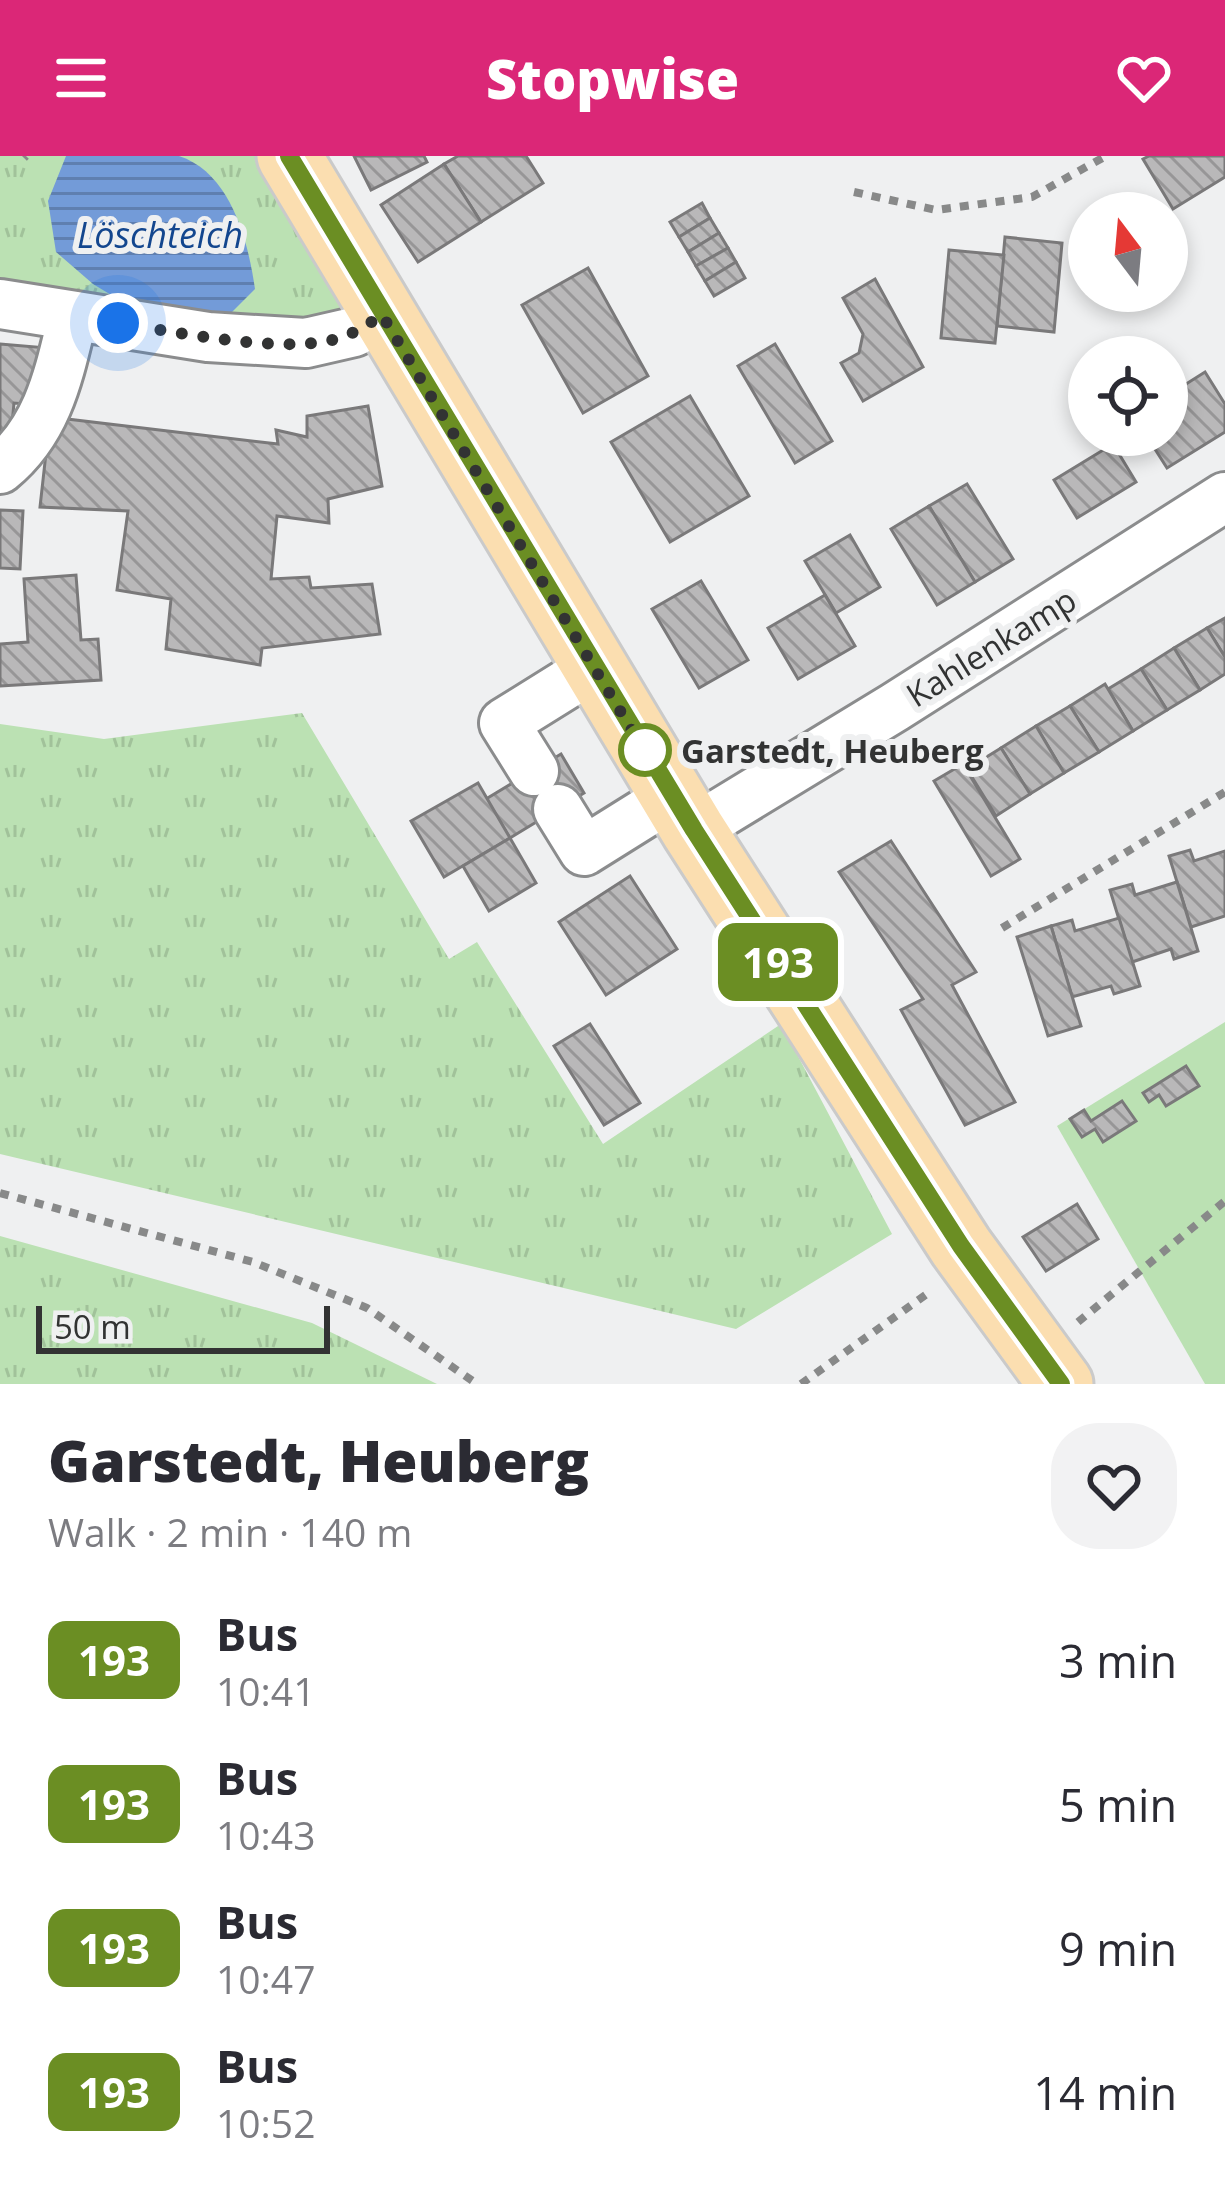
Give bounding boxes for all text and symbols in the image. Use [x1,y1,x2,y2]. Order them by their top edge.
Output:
text: Stopwise [486,41,739,115]
icon: menu [48,45,114,111]
icon: heart [1111,45,1177,111]
north arrow [1068,192,1188,312]
map controls [1068,192,1188,456]
water label: Löschteich [77,210,243,259]
your location [88,293,148,353]
button: locate [1068,336,1188,456]
street label: Kahlenkamp [898,577,1084,717]
marker: Garstedt, Heuberg [620,725,670,775]
place label: Garstedt, Heuberg [681,728,984,773]
line badge: 193 [709,923,847,1001]
text: 193 [742,933,814,990]
scale bar [36,1300,330,1353]
text: 50 m [54,1304,131,1349]
text: Garstedt, Heuberg [48,1421,589,1499]
button: heart [1051,1423,1177,1549]
text: Walk · 2 min · 140 m [48,1505,412,1558]
text: Bus [216,1603,298,1664]
text: 3 min [1059,1630,1177,1691]
text: 193 [78,1631,150,1688]
text: 10:41 [216,1664,315,1717]
text: Bus [216,1747,298,1808]
text: 5 min [1059,1774,1177,1835]
text: 193 [78,1775,150,1832]
text: 10:43 [216,1808,315,1861]
text: Bus [216,1891,298,1952]
text: 9 min [1059,1918,1177,1979]
text: 193 [78,1919,150,1976]
text: 10:47 [216,1952,315,2005]
text: Bus [216,2035,298,2096]
text: 14 min [1033,2062,1177,2123]
text: 193 [78,2063,150,2120]
text: 10:52 [216,2096,315,2149]

